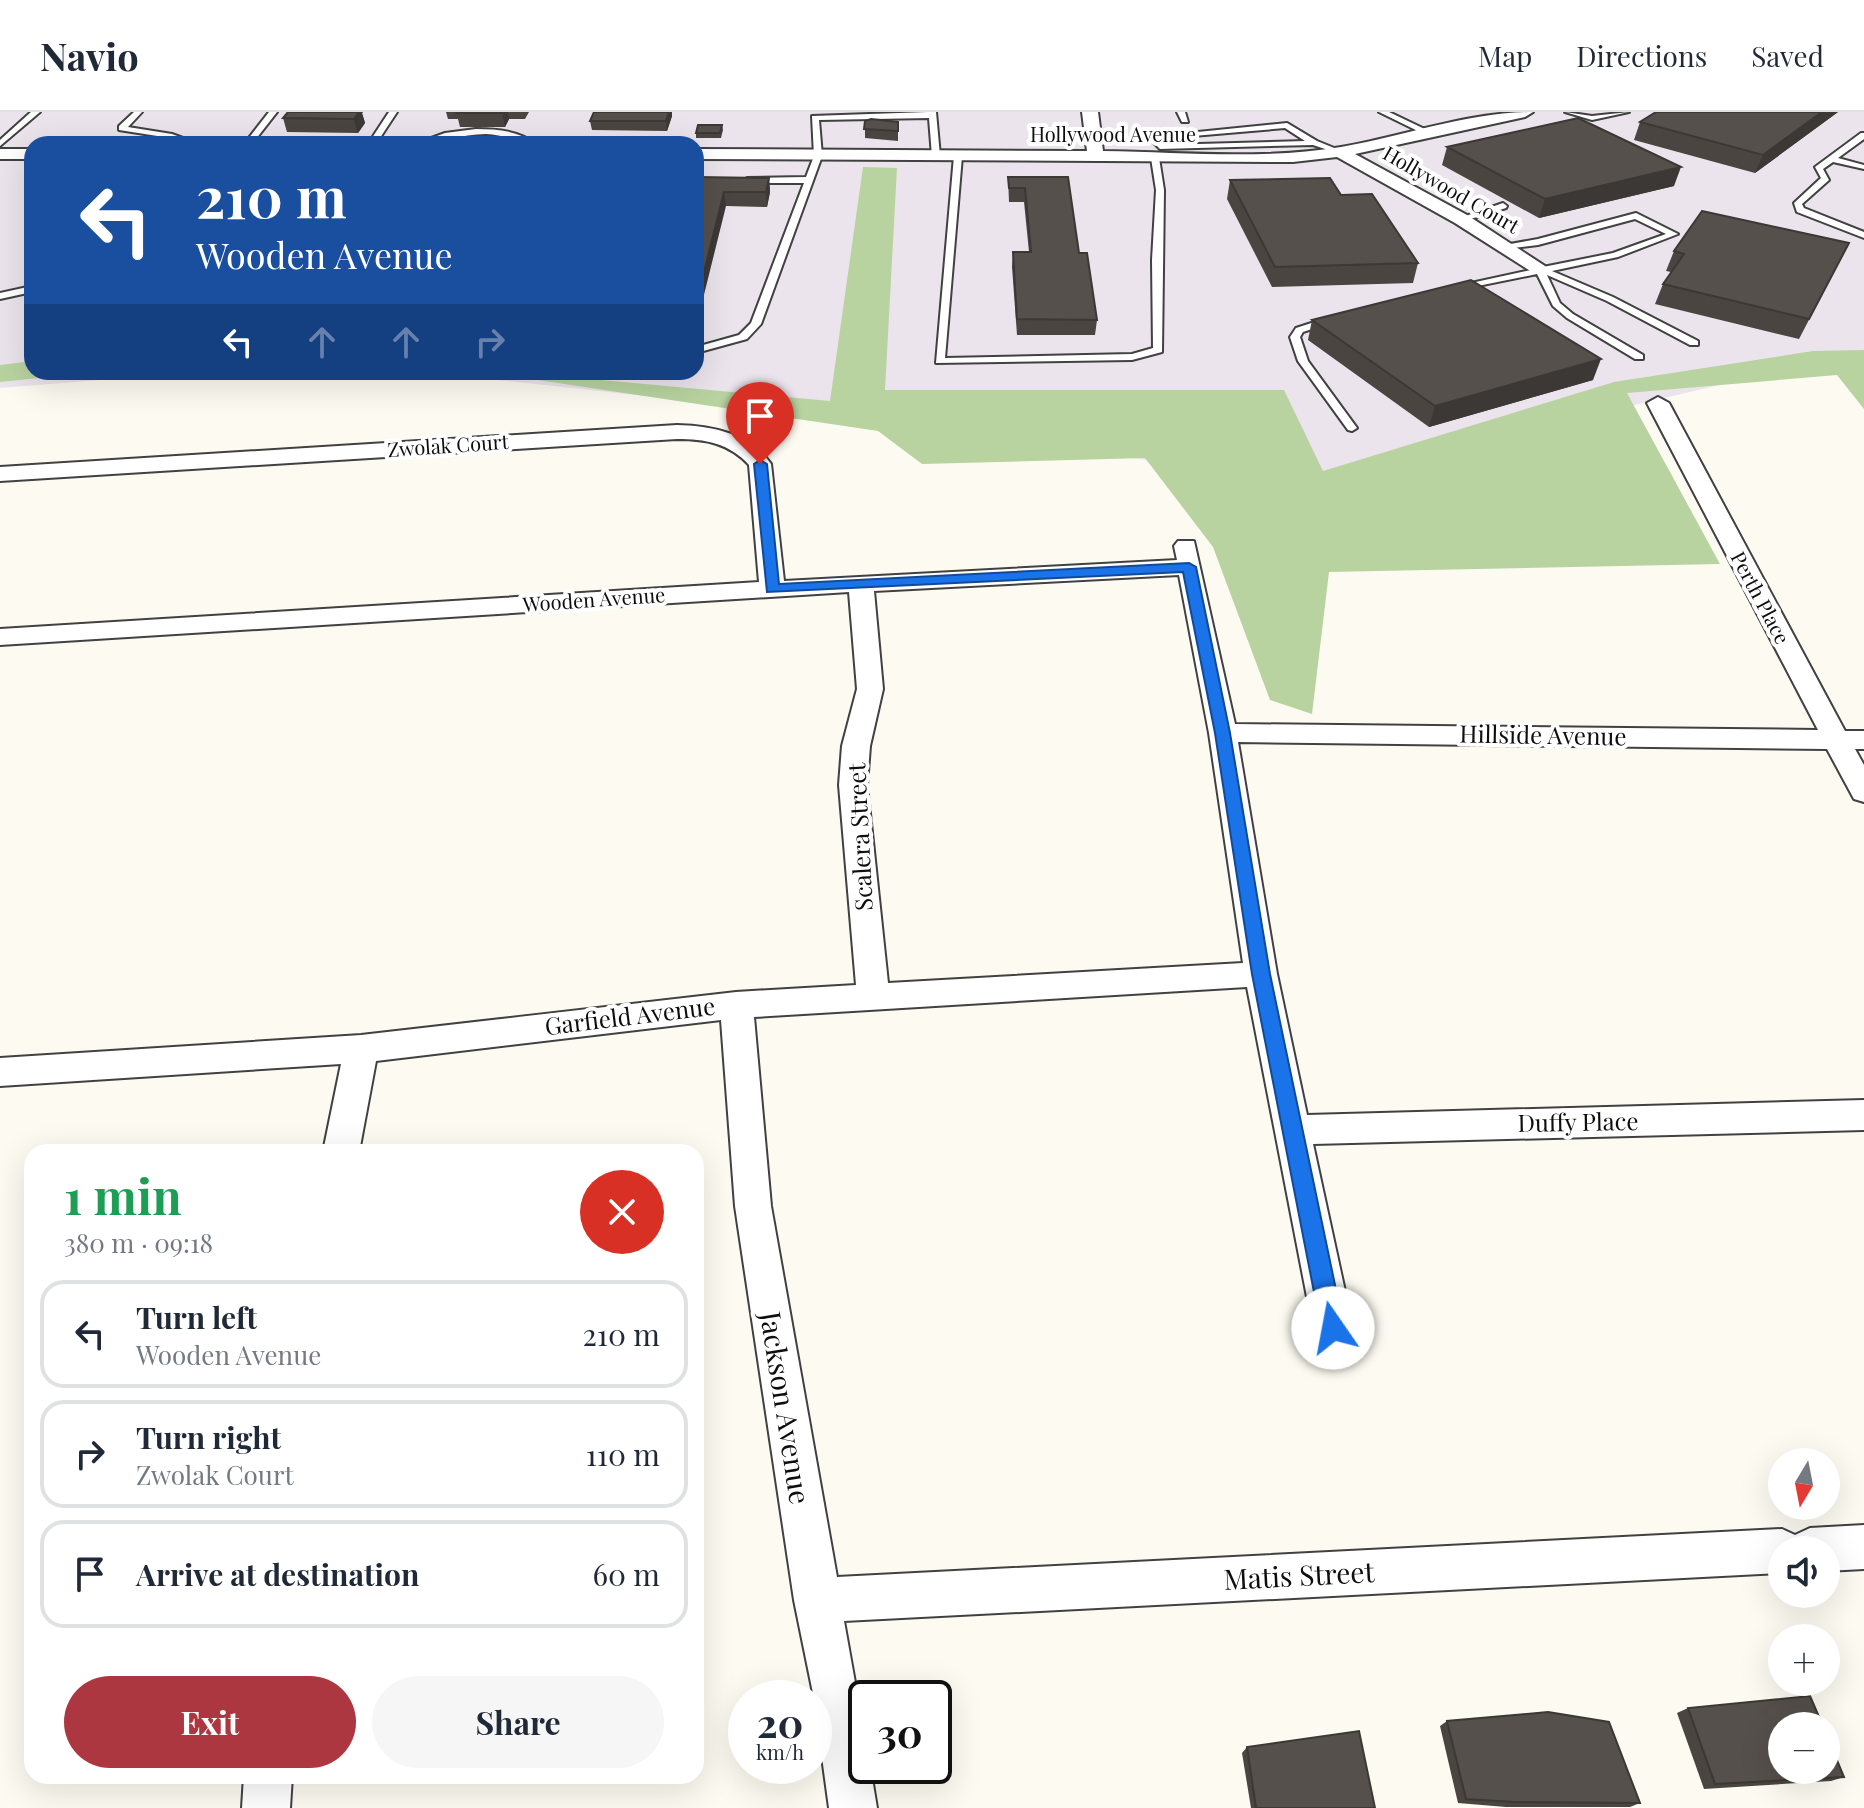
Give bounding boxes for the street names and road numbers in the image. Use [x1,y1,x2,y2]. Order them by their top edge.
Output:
street label: Hollywood Avenue [1030,120,1196,147]
street label: Hollywood Court [1379,139,1526,239]
street label: Zwolak Court [386,427,510,462]
street label: Perth Place [1726,546,1797,648]
street label: Wooden Avenue [521,580,666,617]
street label: Hillside Avenue [1459,717,1627,751]
street label: Scalera Street [839,762,879,912]
street label: Garfield Avenue [543,989,717,1041]
street label: Duffy Place [1517,1104,1639,1138]
street label: Jackson Avenue [753,1308,820,1507]
street label: Matis Street [1223,1552,1376,1597]

